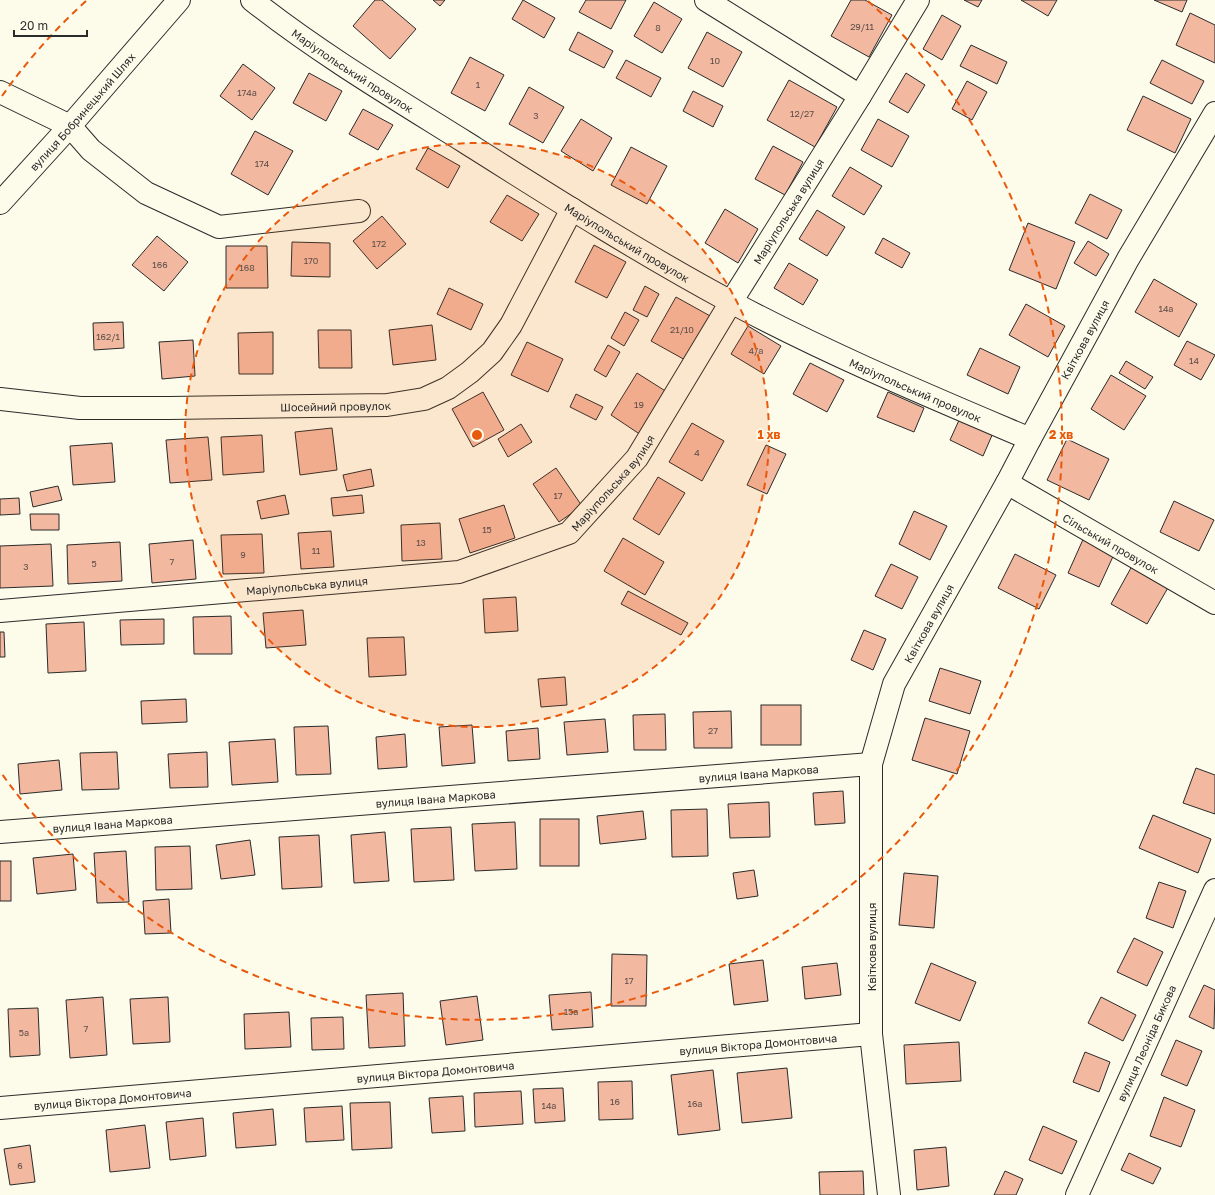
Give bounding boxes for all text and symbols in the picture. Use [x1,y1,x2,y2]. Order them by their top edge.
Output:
scale bar [14,12,87,38]
text: 20 m [20,18,48,33]
house number: 29/11 [850,21,874,32]
house number: 8 [655,22,661,33]
street label: Маріупольський провулок [290,26,417,115]
street label: вулиця Бобринецький Шлях [27,50,137,173]
house number: 10 [710,55,720,66]
house number: 1 [476,79,481,90]
house number: 174а [237,87,257,98]
house number: 12/27 [790,108,814,119]
house number: 3 [533,110,539,121]
street label: Маріупольська вулиця [750,156,826,266]
house number: 174 [255,158,270,169]
street label: Маріупольський провулок [563,200,693,285]
house number: 172 [372,238,386,249]
house number: 170 [304,255,319,266]
house number: 166 [152,259,168,270]
house number: 168 [239,262,255,273]
street label: Квіткова вулиця [1057,297,1111,381]
house number: 14а [1159,303,1173,314]
house number: 21/10 [670,324,694,335]
house number: 162/1 [96,331,120,342]
house number: 4/а [749,345,763,356]
street label: Маріупольський провулок [848,355,984,424]
house number: 14 [1189,355,1199,366]
street label: Шосейний провулок [280,398,392,413]
house number: 19 [634,399,644,410]
text: 1 хв [757,427,781,442]
text: 2 хв [1049,427,1073,442]
centre of rings [470,428,484,442]
street label: Маріупольська вулиця [568,432,656,533]
house number: 4 [694,447,700,458]
house number: 17 [553,490,563,501]
street label: Сільський провулок [1061,510,1162,576]
house number: 15 [482,524,492,535]
house number: 13 [416,537,426,548]
house number: 11 [312,545,321,556]
house number: 9 [240,549,246,560]
house number: 7 [170,556,175,567]
house number: 5 [91,558,97,569]
house number: 3 [23,561,29,572]
street label: Маріупольська вулиця [245,573,368,597]
street label: Квіткова вулиця [901,581,956,665]
house number: 27 [708,725,718,736]
street label: вулиця Івана Маркова [698,762,819,784]
street label: вулиця Івана Маркова [375,787,496,809]
street label: вулиця Івана Маркова [52,812,173,834]
street label: Квіткова вулиця [865,903,878,991]
house number: 17 [624,975,634,986]
street label: вулиця Леоніда Бикова [1114,983,1178,1103]
house number: 15а [564,1006,578,1017]
house number: 7 [84,1023,89,1034]
house number: 5а [19,1027,29,1038]
street label: вулиця Віктора Домонтовича [679,1030,838,1057]
street label: вулиця Віктора Домонтовича [356,1058,515,1084]
street label: вулиця Віктора Домонтовича [33,1085,192,1112]
house number: 16 [610,1096,620,1107]
house number: 16а [688,1098,702,1109]
house number: 14а [542,1100,556,1111]
house number: 6 [17,1160,23,1171]

